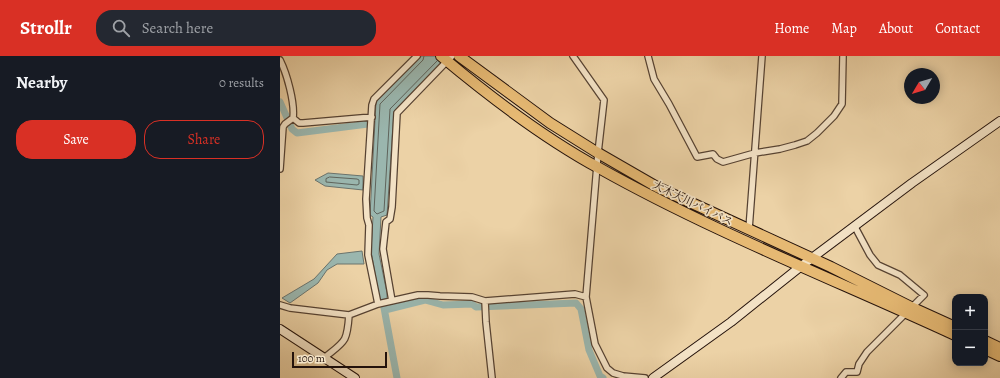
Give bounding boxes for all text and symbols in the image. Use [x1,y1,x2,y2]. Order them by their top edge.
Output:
search box [96,10,376,46]
text: Strollr [20,15,72,41]
icon: search [110,17,132,39]
text: Search here [142,18,213,38]
text: Home [774,19,809,38]
text: Map [831,19,857,38]
text: About [879,19,913,38]
text: Contact [935,19,980,38]
north arrow [904,68,940,104]
text: Nearby [16,71,67,94]
text: 0 results [219,74,264,91]
button: Save [16,120,136,159]
button: Share [144,120,264,159]
street label: 大木大川バイパス [650,177,736,229]
map controls [952,294,988,366]
button: + [952,294,988,330]
button: − [952,330,988,366]
scale bar [292,350,387,369]
text: 100 m [298,351,325,366]

